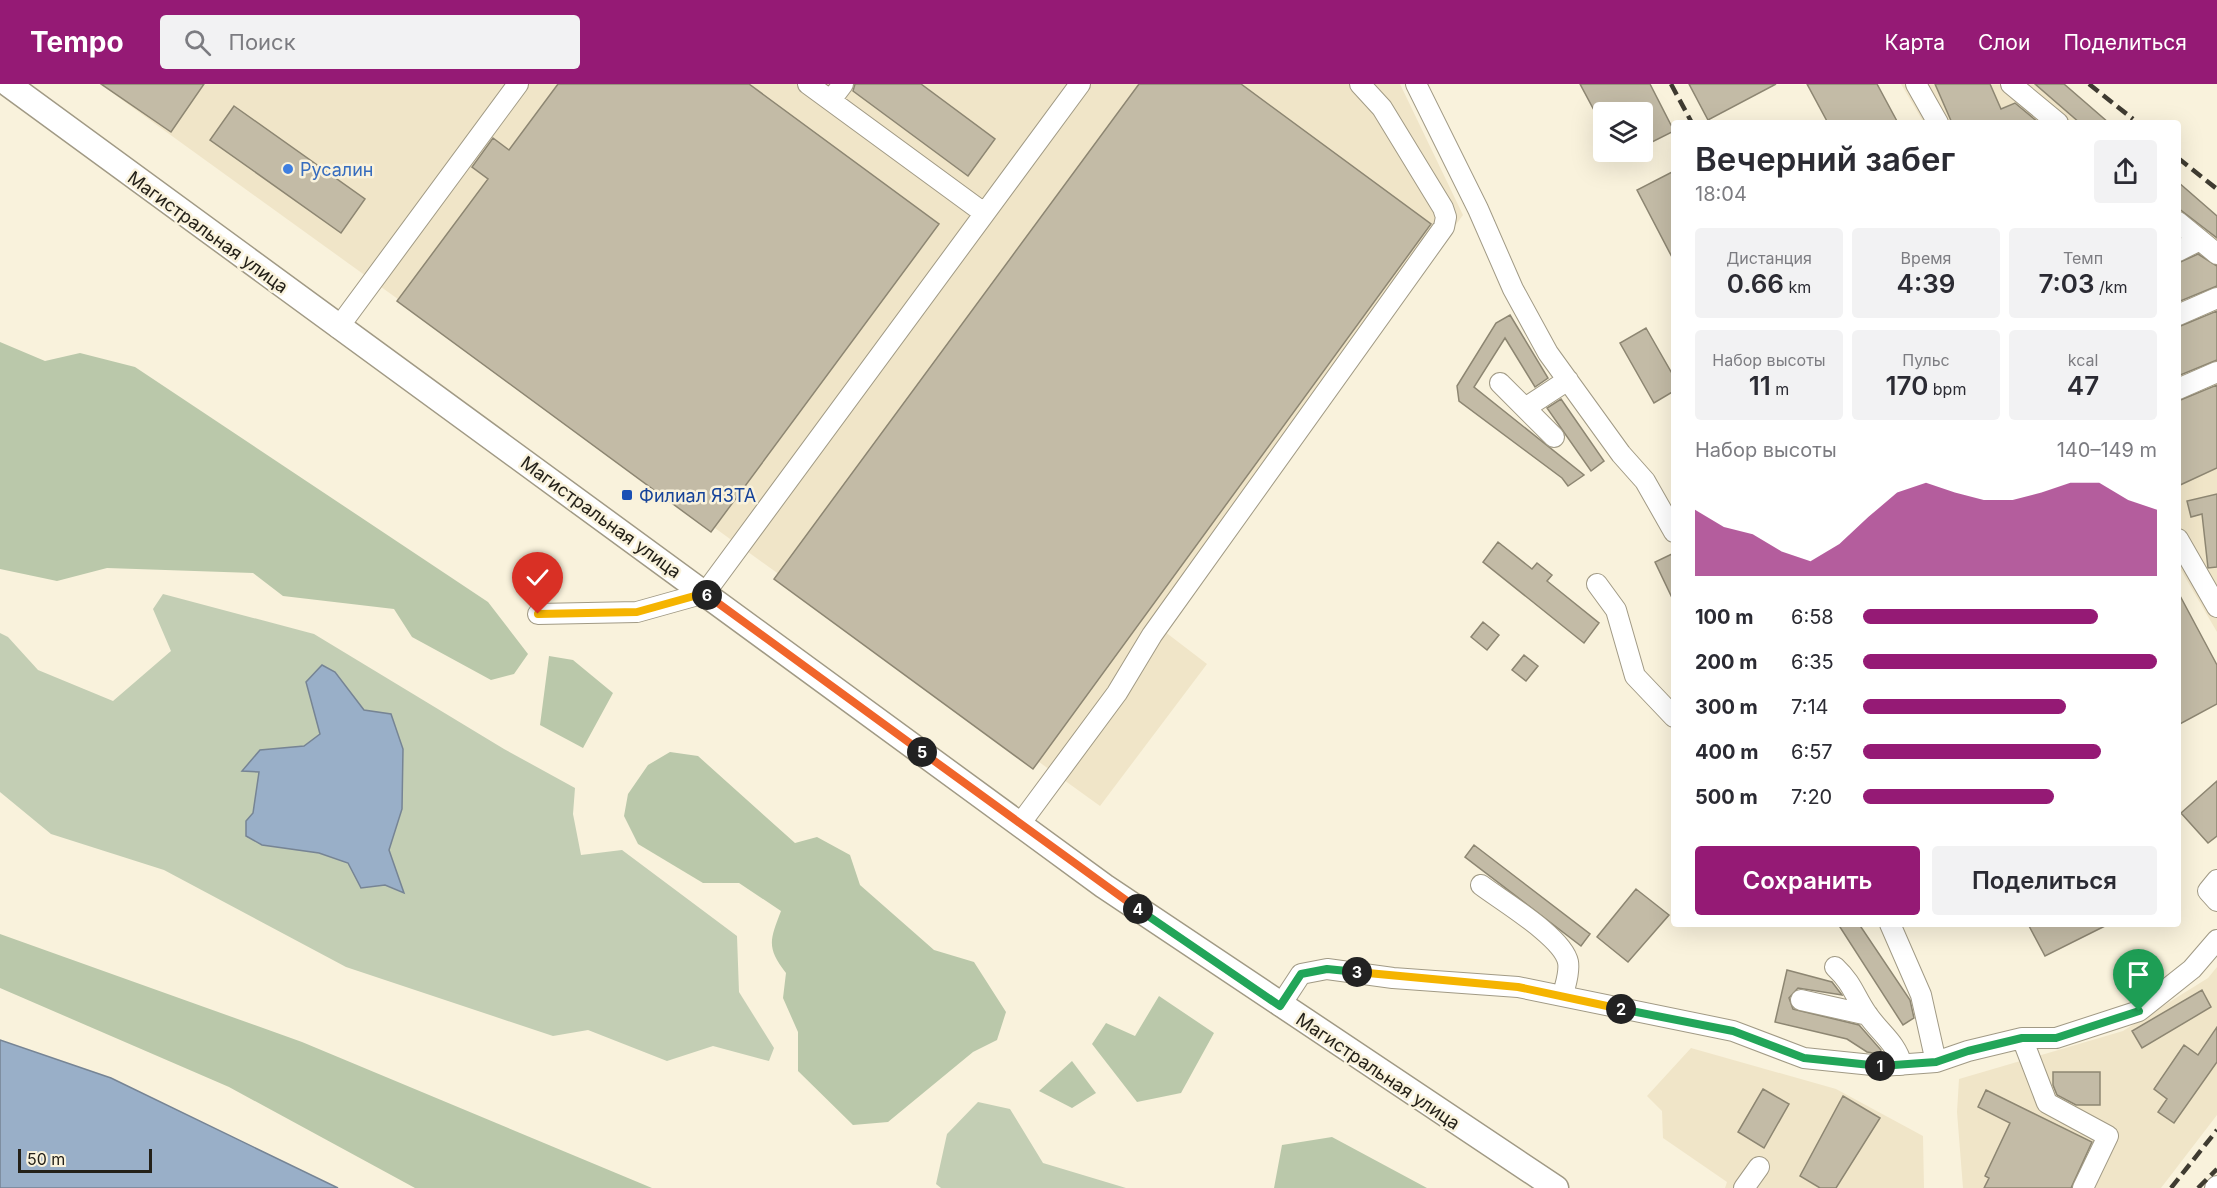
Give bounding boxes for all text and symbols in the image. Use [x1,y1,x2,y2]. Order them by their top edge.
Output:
search box [160,15,580,69]
text: Tempo [30,25,124,59]
icon: search [181,26,214,59]
text: Поиск [229,29,296,55]
text: Карта [1885,30,1945,55]
text: Слои [1978,30,2030,55]
text: Поделиться [2063,30,2187,55]
map controls [1593,102,1653,162]
button: layers [1593,102,1653,162]
text: Вечерний забег [1695,139,1955,179]
button: share [2094,140,2157,203]
place label: Русалин [300,159,373,180]
marker: Русалин [281,162,295,176]
street label: Магистральная улица [124,167,292,297]
text: 18:04 [1695,182,1747,206]
text: Дистанция [1726,248,1812,268]
text: Время [1901,248,1951,268]
text: Темп [2063,248,2103,268]
text: 0.66 [1727,268,1784,299]
text: 4:39 [1897,268,1955,299]
text: 7:03 [2038,268,2095,299]
text: km [1784,277,1811,297]
text: /km [2095,277,2128,297]
text: Набор высоты [1712,350,1826,370]
text: Пульс [1902,350,1950,370]
text: kcal [2068,350,2098,370]
text: 11 [1749,370,1771,401]
text: 170 [1886,370,1928,401]
text: 47 [2067,370,2099,401]
text: m [1771,379,1789,399]
text: bpm [1928,379,1966,399]
text: Набор высоты [1695,438,1837,462]
text: 140–149 m [2057,438,2157,462]
street label: Магистральная улица [517,452,685,582]
place label: Филиал ЯЗТА [639,485,756,506]
marker: Филиал ЯЗТА [620,488,634,502]
pin [512,552,563,614]
icon: check [521,561,554,594]
pin: 6 [692,580,722,610]
text: 6 [702,585,712,605]
text: 100 m [1695,605,1754,629]
text: 6:58 [1791,605,1834,629]
text: 200 m [1695,650,1758,674]
text: 6:35 [1791,650,1834,674]
text: 300 m [1695,695,1758,719]
text: 7:14 [1791,695,1828,719]
pin: 5 [907,737,937,767]
text: 400 m [1695,740,1759,764]
text: 6:57 [1791,740,1833,764]
text: 5 [917,742,927,762]
text: 500 m [1695,785,1758,809]
text: 7:20 [1791,785,1832,809]
button: Сохранить [1695,846,1920,915]
button: Поделиться [1932,846,2157,915]
pin: 4 [1123,894,1153,924]
text: 4 [1133,899,1143,919]
pin [2113,949,2164,1011]
pin: 3 [1342,957,1372,987]
icon: arrive [2122,958,2155,991]
text: 3 [1352,962,1362,982]
pin: 2 [1606,994,1636,1024]
text: 2 [1616,999,1626,1019]
street label: Магистральная улица [1292,1008,1464,1134]
pin: 1 [1865,1051,1895,1081]
text: 1 [1877,1056,1883,1076]
scale bar [18,1146,152,1174]
text: 50 m [27,1149,65,1169]

